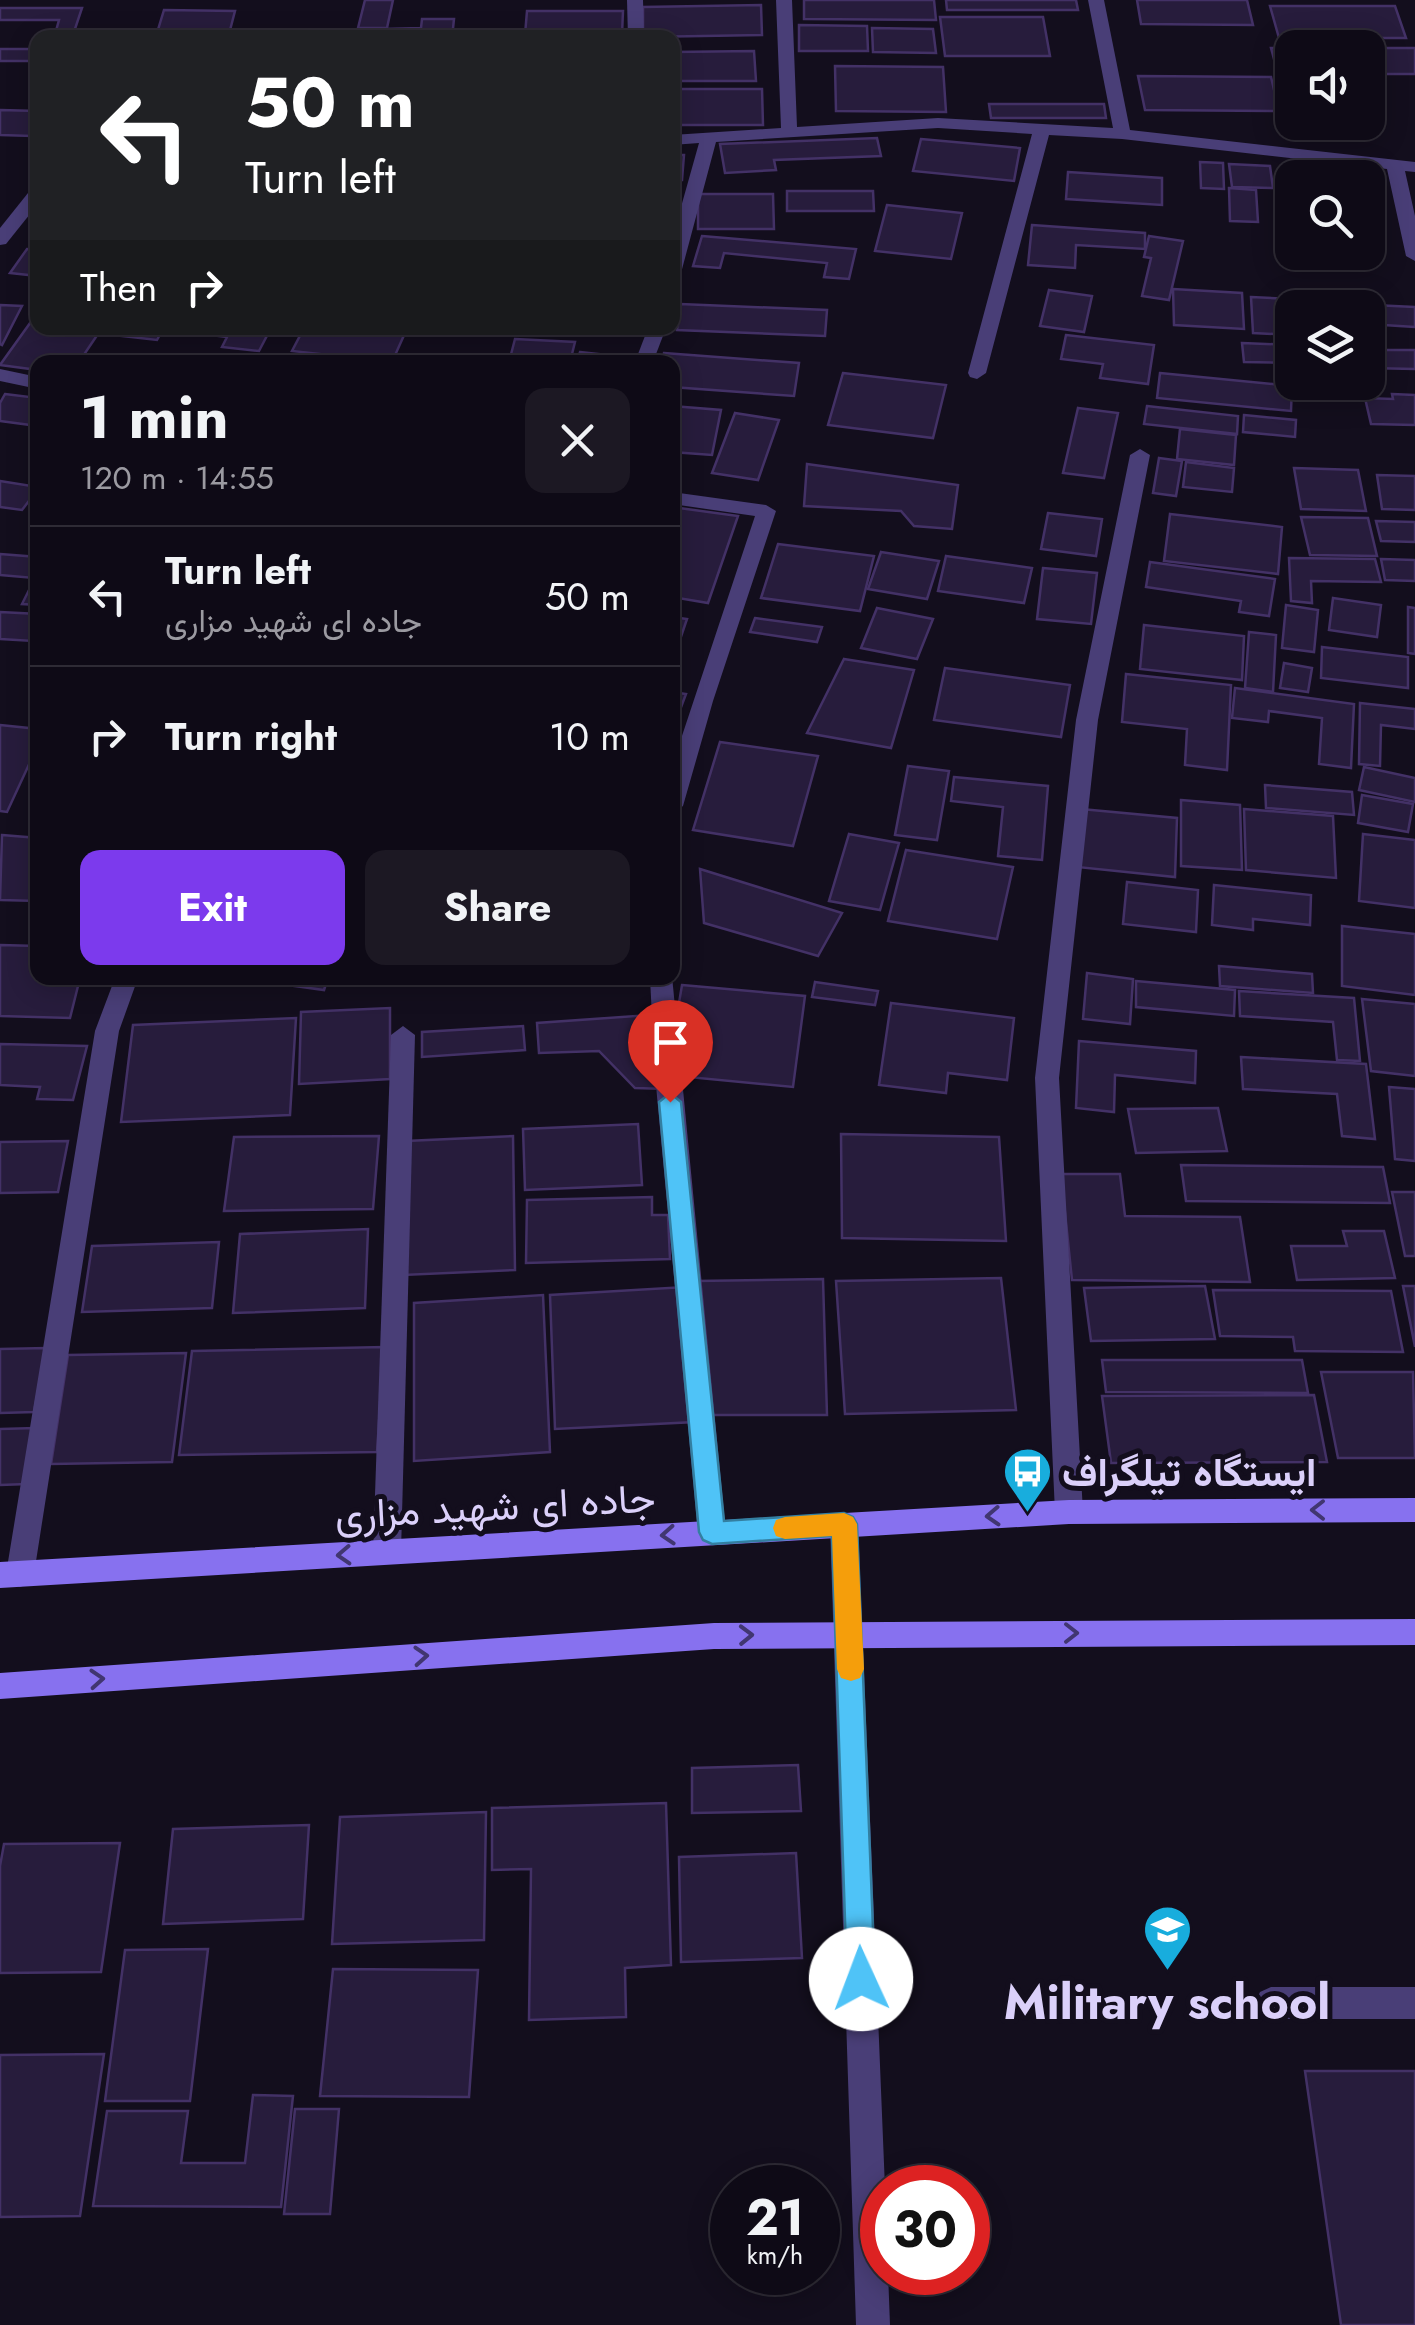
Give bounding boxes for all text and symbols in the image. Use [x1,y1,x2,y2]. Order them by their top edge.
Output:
map controls [1275,30,1385,400]
button: sound [1275,30,1385,140]
text: 50 m [245,52,415,153]
icon: left [80,70,210,200]
text: Turn left [245,145,396,210]
button: search [1275,160,1385,270]
text: Then [80,260,157,315]
icon: right [177,260,232,315]
button: layers [1275,290,1385,400]
text: 1 min [80,374,229,461]
button: close [525,388,630,493]
text: 120 m · 14:55 [80,455,274,501]
text: Turn left [165,543,311,598]
icon: left [80,569,135,624]
text: 50 m [545,569,630,624]
text: جاده ای شهید مزاری [165,598,422,644]
icon: right [80,709,135,764]
text: Turn right [165,709,337,764]
text: 10 m [549,709,630,764]
button: Exit [80,850,345,965]
button: Share [365,850,630,965]
pin [628,1000,713,1103]
icon: arrive [643,1015,698,1070]
place label: ایستگاه تیلگراف [1062,1443,1316,1501]
bus stop icon: ایستگاه تیلگراف [1001,1446,1053,1514]
street label: جاده ای شهید مزاری [333,1469,657,1543]
one-way arrow [1309,1500,1325,1521]
one-way arrow [984,1505,1000,1526]
one-way arrow [660,1524,676,1545]
one-way arrow [335,1544,351,1565]
one-way arrow [1064,1622,1079,1644]
one-way arrow [738,1625,754,1646]
one-way arrow [414,1646,430,1668]
one-way arrow [90,1669,106,1690]
school or university icon: Military school [1141,1904,1193,1972]
position arrow [809,1927,913,2031]
place label: Military school [1004,1968,1330,2037]
speed limit sign: 30 [860,2165,990,2295]
text: 21 [746,2181,804,2254]
text: km/h [747,2237,803,2273]

